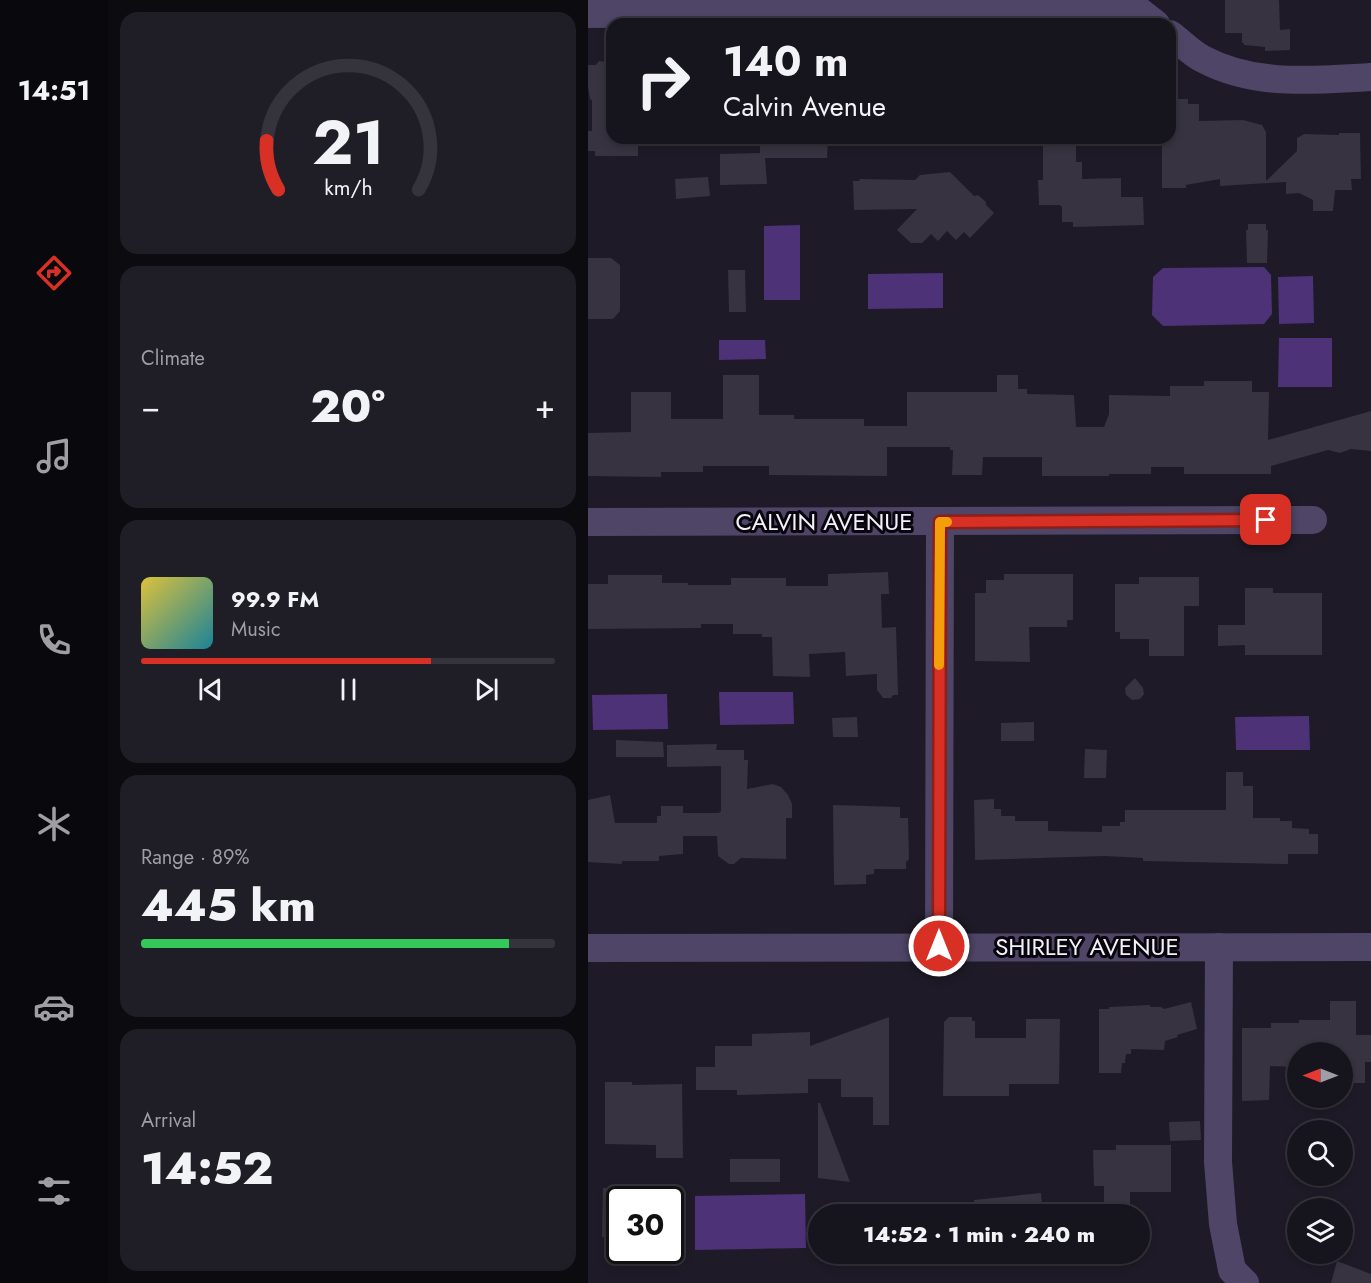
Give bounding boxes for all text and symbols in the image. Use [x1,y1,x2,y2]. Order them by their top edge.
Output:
text: 140 m [723,31,849,92]
icon: right [624,42,702,120]
text: 14:51 [18,71,90,110]
text: Calvin Avenue [723,87,886,126]
text: 21 [312,97,384,187]
text: km/h [324,172,372,203]
icon: directions [33,252,75,294]
text: Climate [141,344,205,373]
text: 20° [310,374,385,439]
text: − [141,383,160,430]
text: + [535,383,555,430]
icon: music [33,435,75,477]
pin [1240,494,1291,545]
icon: arrive [1249,503,1282,536]
street label: CALVIN AVENUE [735,504,913,539]
text: 99.9 FM [231,583,319,615]
text: Music [231,615,281,644]
icon: phone [33,619,75,661]
icon: previous [194,673,227,706]
icon: pause [332,673,365,706]
icon: next [470,673,503,706]
icon: climate [33,803,75,845]
text: Range · 89% [141,843,249,872]
text: 445 km [141,873,316,938]
position arrow [907,914,971,978]
street label: SHIRLEY AVENUE [995,929,1179,964]
icon: car [33,986,75,1028]
north arrow [1287,1042,1353,1108]
map controls [1287,1042,1353,1264]
text: Arrival [141,1106,196,1135]
button: search [1287,1120,1353,1186]
text: 14:52 [141,1136,273,1201]
icon: filters [33,1170,75,1212]
speed limit sign: 30 [606,1186,684,1264]
button: layers [1287,1198,1353,1264]
text: 14:52 · 1 min · 240 m [863,1218,1095,1250]

